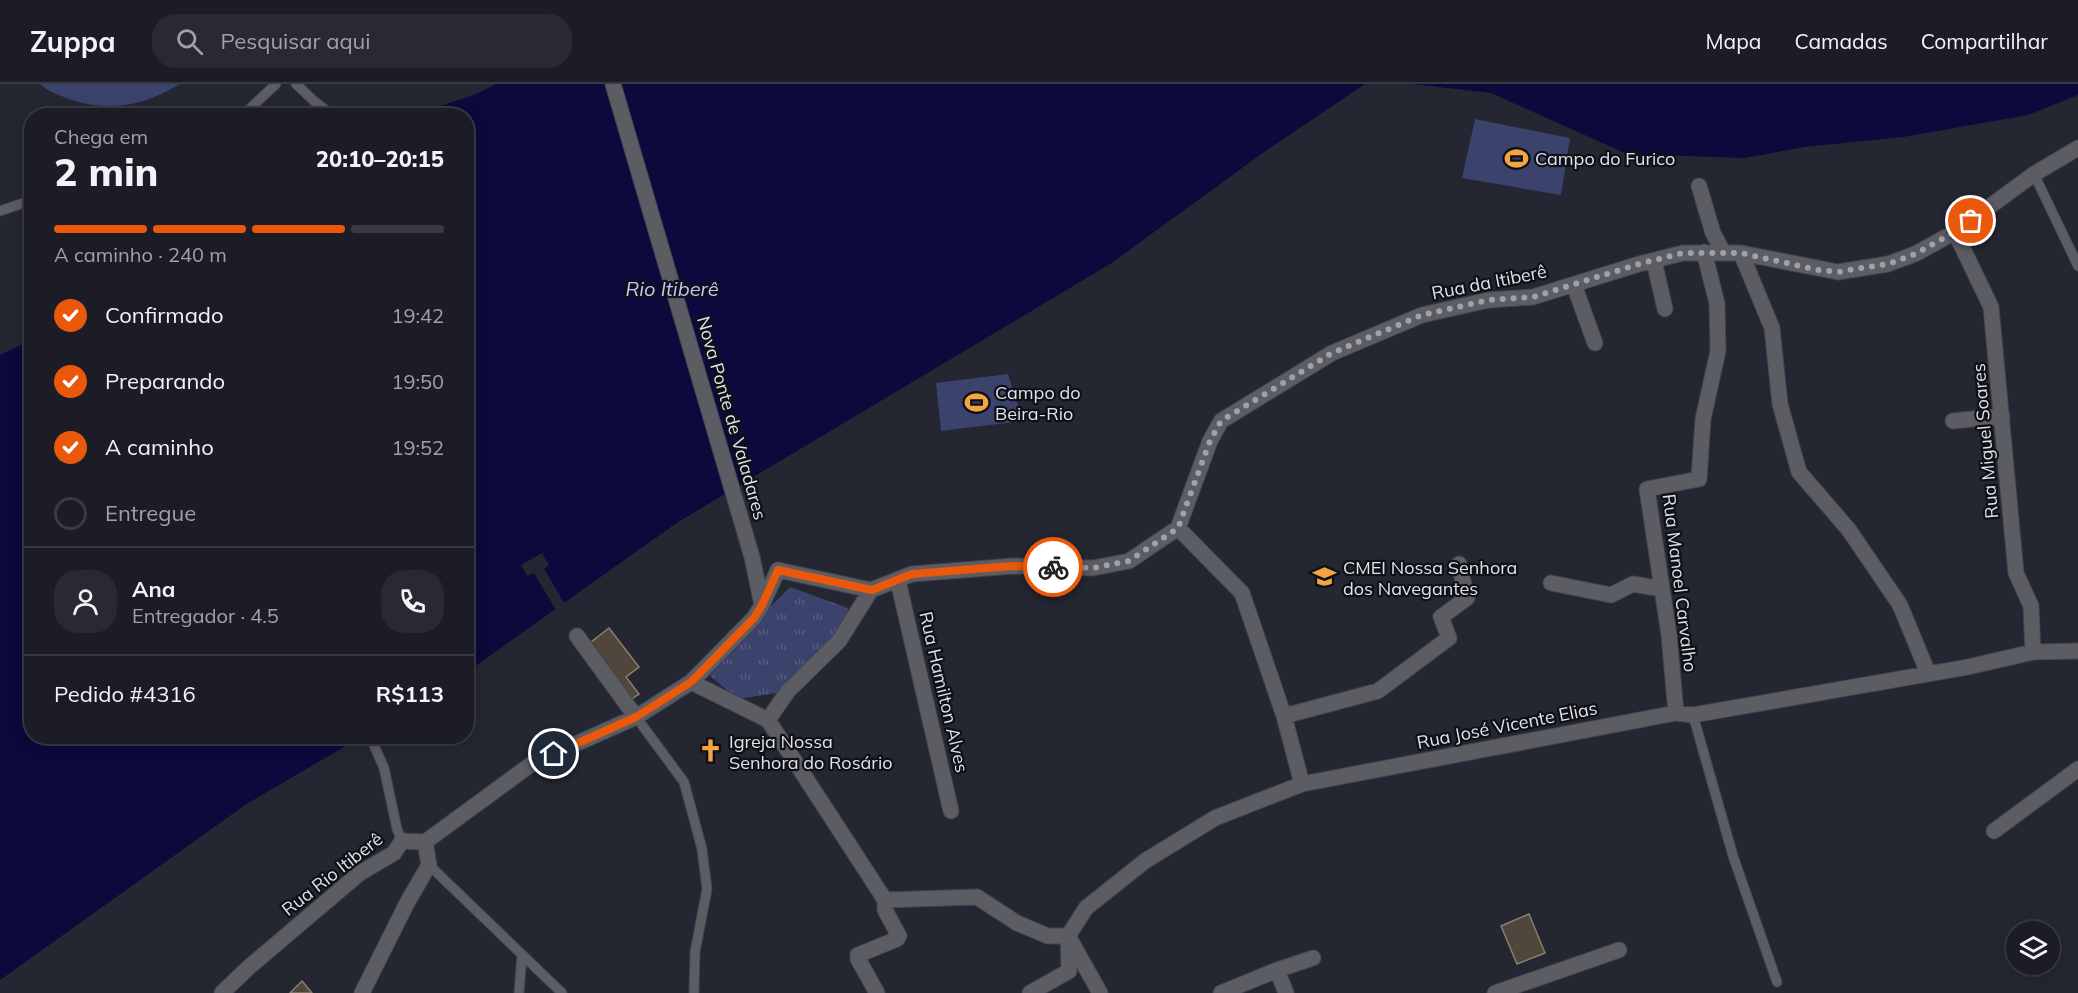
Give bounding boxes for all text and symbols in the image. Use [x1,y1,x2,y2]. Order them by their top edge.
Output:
search box [152,14,572,68]
text: Zuppa [30,24,116,59]
icon: search [173,25,206,58]
text: Pesquisar aqui [221,27,371,55]
text: Mapa [1706,28,1761,54]
text: Camadas [1794,28,1888,54]
text: Compartilhar [1921,28,2048,54]
text: Chega em [54,124,148,149]
text: 20:10–20:15 [316,145,444,173]
sports icon: Campo do Furico [1504,145,1530,171]
text: 2 min [54,147,159,196]
place label: Campo do Furico [1535,147,1675,170]
pin [1945,195,1996,246]
icon: bag [1954,204,1987,237]
text: A caminho · 240 m [54,242,227,267]
street label: Rua da Itiberê [1430,260,1548,304]
water label: Rio Itiberê [625,276,719,301]
icon: check [54,299,87,332]
text: Confirmado [105,301,224,329]
text: 19:42 [391,303,444,328]
street label: Nova Ponte de Valadares [692,314,772,523]
street label: Rua Miguel Soares [1967,362,2003,519]
icon: check [54,365,87,398]
text: Preparando [105,367,225,395]
text: 19:50 [391,369,444,394]
place label: Campo do Beira-Rio [995,381,1080,425]
sports icon: Campo do Beira-Rio [964,389,990,415]
icon: check [54,431,87,464]
text: A caminho [105,433,214,461]
text: 19:52 [391,435,444,460]
street label: Rua Manoel Carvalho [1658,493,1702,673]
text: Entregue [105,499,196,527]
courier [1023,537,1083,597]
icon: bike [1037,551,1070,584]
place label: CMEI Nossa Senhora dos Navegantes [1343,556,1517,600]
school or university icon: CMEI Nossa Senhora dos Navegantes [1312,564,1338,590]
button: person [54,570,117,633]
button: phone [381,570,444,633]
text: Ana [132,575,175,603]
text: Entregador · 4.5 [132,603,279,628]
street label: Rua Hamilton Alves [914,609,974,775]
text: Pedido #4316 [54,680,196,708]
text: R$113 [376,680,444,708]
street label: Rua José Vicente Elias [1415,696,1599,754]
pin [528,728,579,779]
place label: Igreja Nossa Senhora do Rosário [729,730,892,774]
icon: home [537,737,570,770]
church icon: Igreja Nossa Senhora do Rosário [698,738,724,764]
street label: Rua Rio Itiberê [277,827,387,921]
map controls [2006,921,2060,975]
button: layers [2006,921,2060,975]

